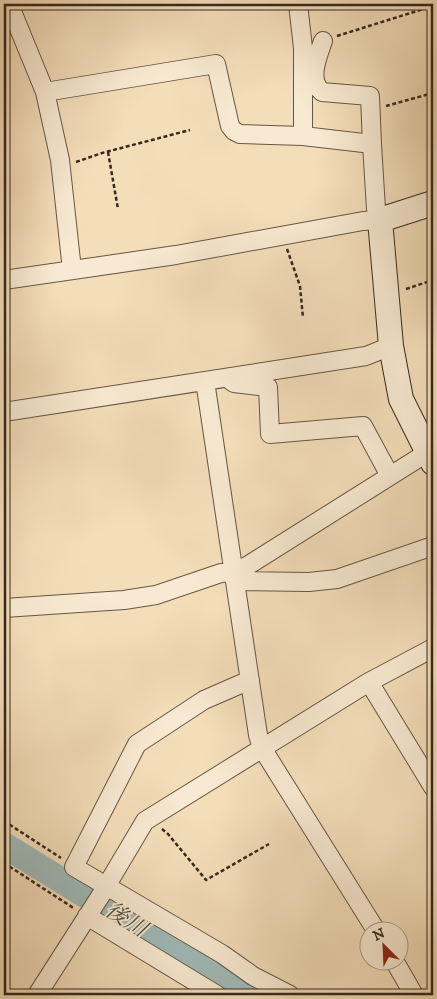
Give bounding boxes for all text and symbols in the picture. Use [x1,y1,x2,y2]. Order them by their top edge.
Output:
water label: 後川 [100,897,154,944]
north arrow [360,922,410,972]
text: N [370,924,388,946]

